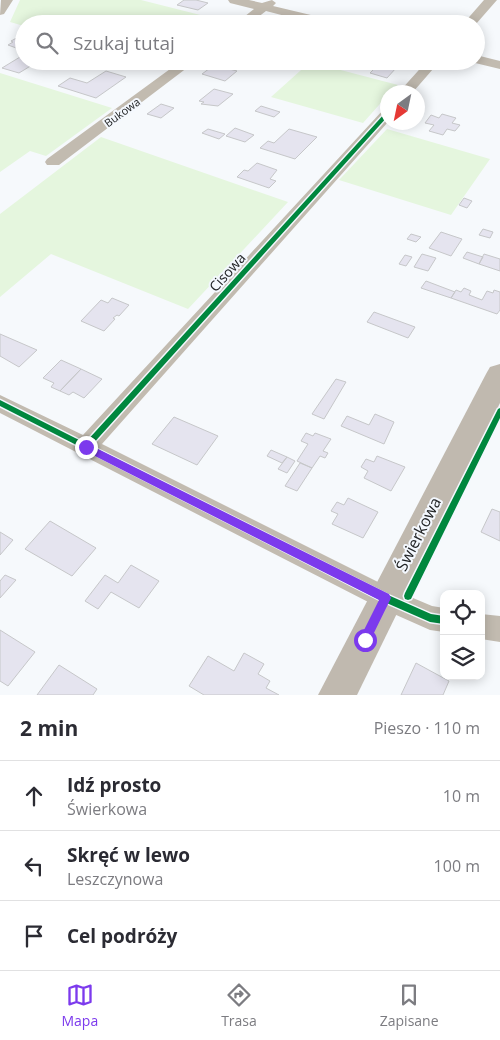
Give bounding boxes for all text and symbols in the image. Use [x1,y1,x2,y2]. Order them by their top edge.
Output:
search box [15,15,485,70]
icon: search [33,29,61,57]
text: Szukaj tutaj [73,30,175,56]
north arrow [380,85,425,130]
street label: Bukowa [101,94,143,130]
street label: Cisowa [205,249,249,295]
route end [75,436,98,459]
street label: Świerkowa [390,493,446,575]
map controls [440,590,485,680]
button: locate [440,590,485,635]
route start [354,629,377,652]
button: layers [440,635,485,680]
text: 2 min [20,714,78,742]
text: Pieszo · 110 m [374,717,480,739]
text: Idź prosto [67,772,161,798]
icon: ahead [20,782,48,810]
text: 10 m [443,785,480,807]
text: Świerkowa [67,798,147,820]
text: Skręć w lewo [67,842,190,868]
icon: left [20,852,48,880]
text: 100 m [434,855,480,877]
text: Leszczynowa [67,868,163,890]
icon: arrive [20,922,48,950]
text: Cel podróży [67,923,177,949]
tab: Mapa [61,981,98,1030]
tab: Trasa [221,981,257,1030]
tab: Zapisane [380,981,439,1030]

